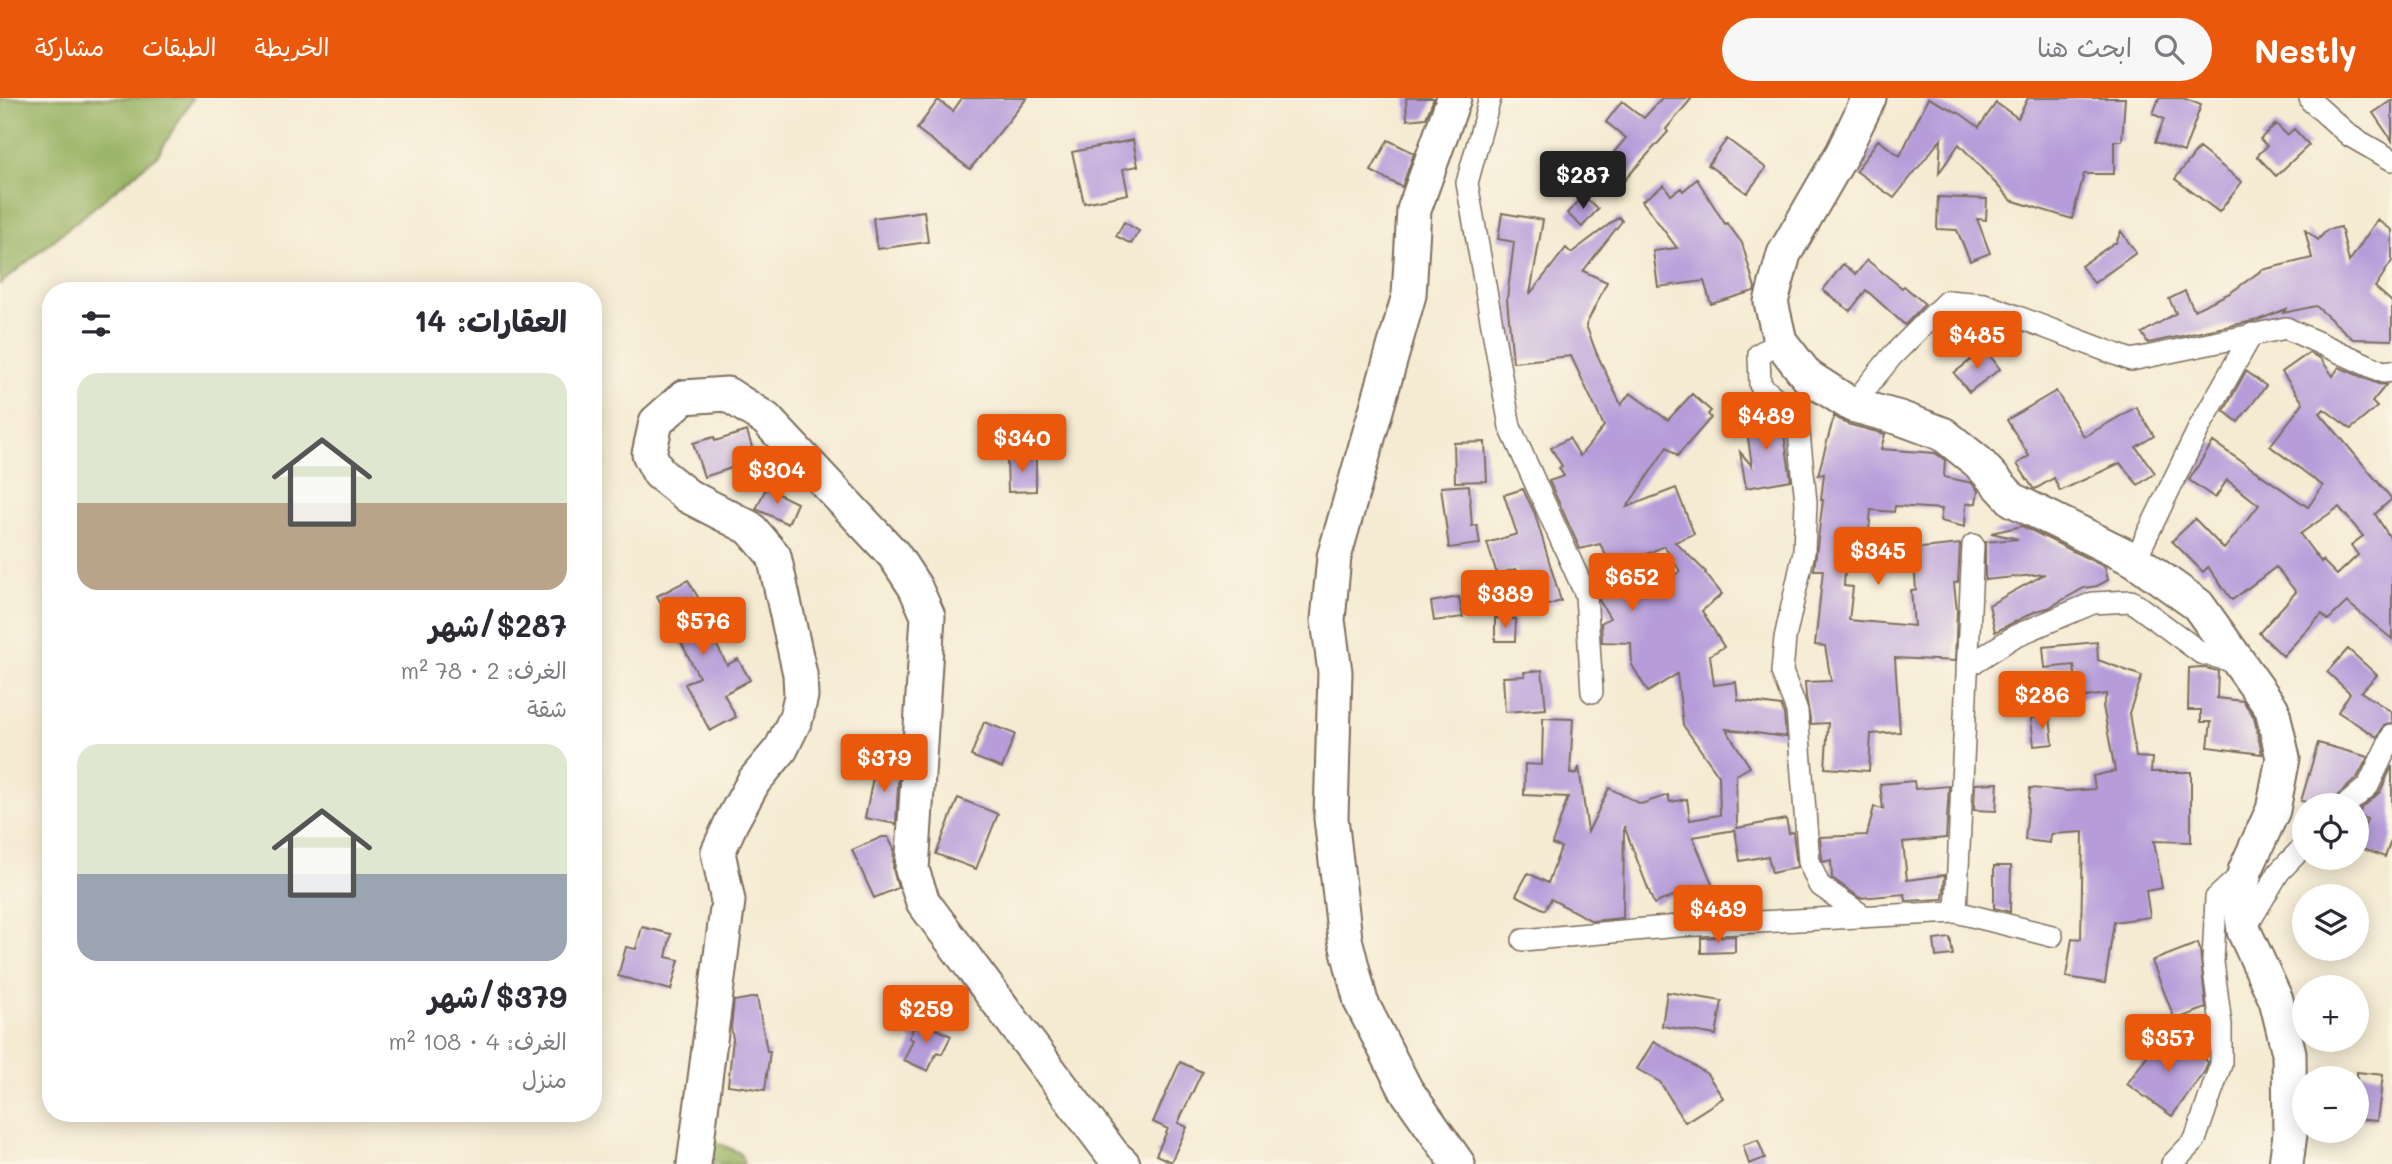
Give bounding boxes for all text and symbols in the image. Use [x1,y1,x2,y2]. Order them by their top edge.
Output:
search box [1722,18,2212,81]
text: Nestly [2254,28,2357,71]
text: ابحث هنا [2037,30,2132,64]
icon: search [2150,30,2188,68]
text: مشاركة [35,31,104,62]
text: الطبقات [142,31,217,62]
text: الخريطة [255,31,329,62]
pin: $287 [1542,152,1624,211]
text: $287 [1556,159,1610,189]
text: العقارات: 14 [414,300,567,340]
icon: filters [77,305,115,343]
pin: $485 [1936,312,2018,371]
text: $485 [1949,319,2005,349]
pin: $489 [1725,392,1807,452]
text: $489 [1738,400,1794,430]
pin: $340 [981,414,1063,474]
icon: home [259,419,385,545]
text: $340 [993,422,1051,452]
pin: $304 [736,446,818,506]
text: $304 [748,454,806,484]
pin: $345 [1837,528,1919,587]
text: $345 [1850,535,1906,565]
pin: $652 [1591,554,1673,613]
text: $652 [1605,561,1659,591]
pin: $389 [1464,570,1546,630]
text: $389 [1477,578,1533,608]
pin: $576 [662,598,744,657]
text: $287/شهر [429,605,567,645]
text: $576 [676,605,730,635]
text: الغرف: 2 · 78 m² [401,655,567,685]
pin: $286 [2001,672,2083,731]
text: $286 [2014,679,2070,709]
text: شقة [527,693,567,723]
pin: $379 [843,734,925,794]
text: $379 [857,742,911,772]
icon: home [259,790,385,916]
map controls [2292,793,2369,1143]
button: locate [2292,793,2369,870]
button: layers [2292,884,2369,961]
pin: $489 [1677,886,1759,945]
text: $489 [1690,893,1746,923]
button: + [2292,975,2369,1052]
text: $379/شهر [428,976,567,1016]
pin: $259 [885,986,967,1045]
text: $259 [899,993,953,1023]
pin: $357 [2127,1014,2209,1074]
text: $357 [2141,1022,2195,1052]
text: الغرف: 4 · 108 m² [388,1026,567,1056]
text: منزل [522,1064,567,1094]
button: − [2292,1066,2369,1143]

